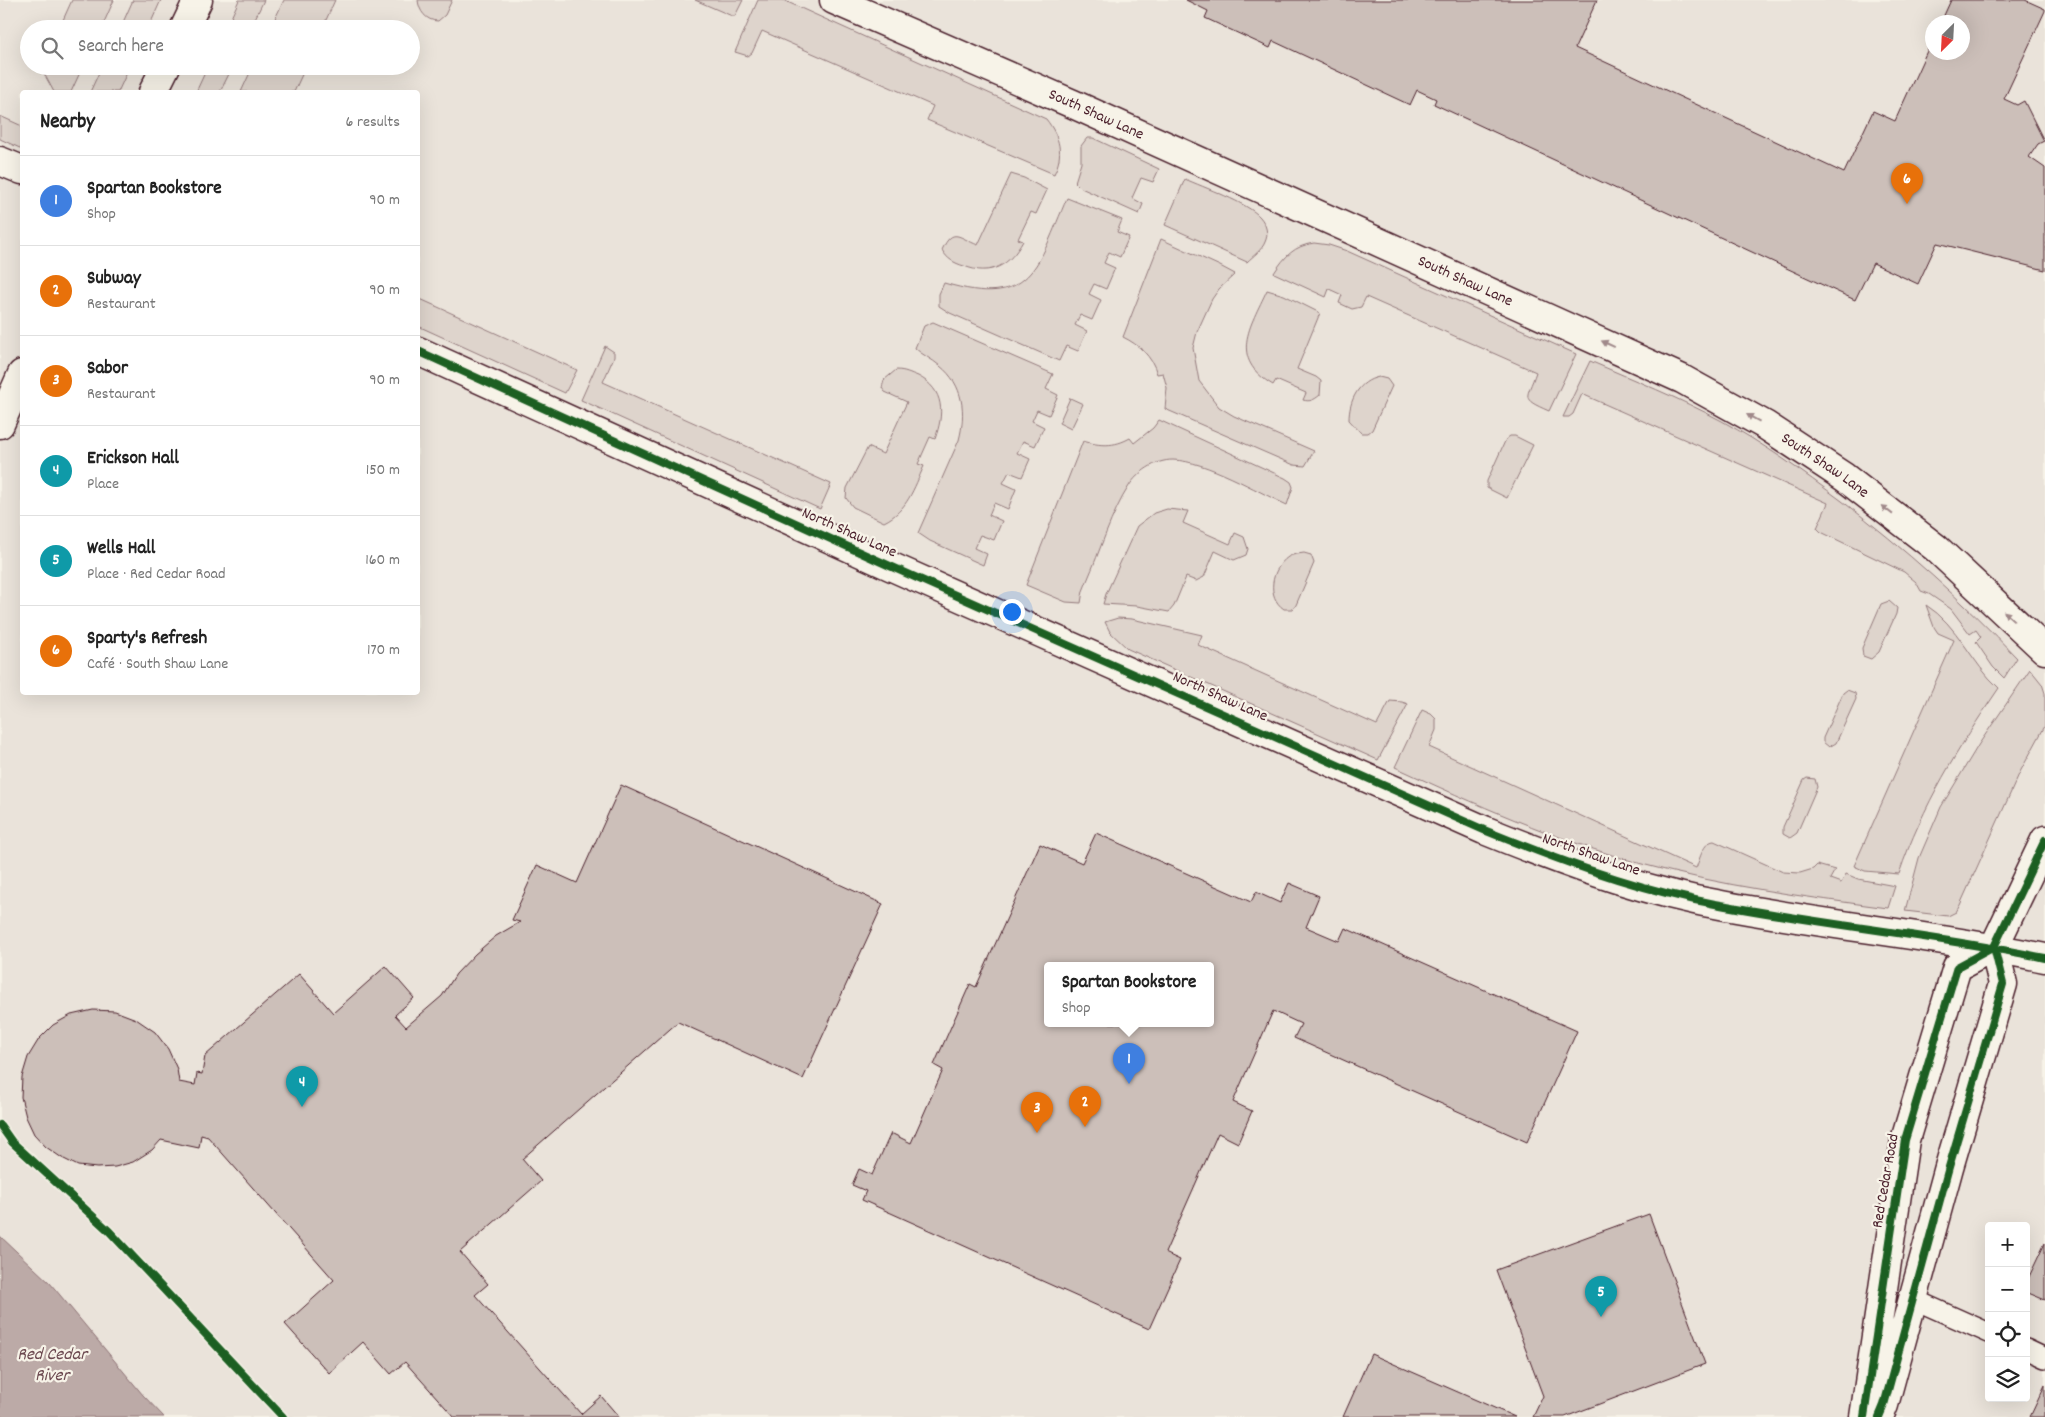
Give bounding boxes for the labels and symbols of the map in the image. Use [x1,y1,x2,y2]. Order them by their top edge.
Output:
north arrow [1925,15,1970,60]
street label: South Shaw Lane [1045,83,1148,146]
pin: 6 [1891,163,1923,204]
street label: South Shaw Lane [1414,250,1517,313]
one-way arrow [1601,340,1615,348]
one-way arrow [1746,414,1760,422]
street label: South Shaw Lane [1776,427,1874,504]
street label: North Shaw Lane [798,502,900,564]
one-way arrow [1880,505,1893,515]
your location [999,599,1025,625]
one-way arrow [2004,610,2016,622]
street label: North Shaw Lane [1169,666,1271,728]
street label: North Shaw Lane [1539,827,1643,883]
pin: 1 [1113,1043,1145,1084]
pin: 4 [286,1066,318,1107]
pin: 2 [1069,1086,1101,1127]
pin: 3 [1021,1092,1053,1133]
street label: Red Cedar Road [1866,1132,1906,1230]
pin: 5 [1585,1276,1617,1317]
water label: Red Cedar River [17,1343,89,1389]

